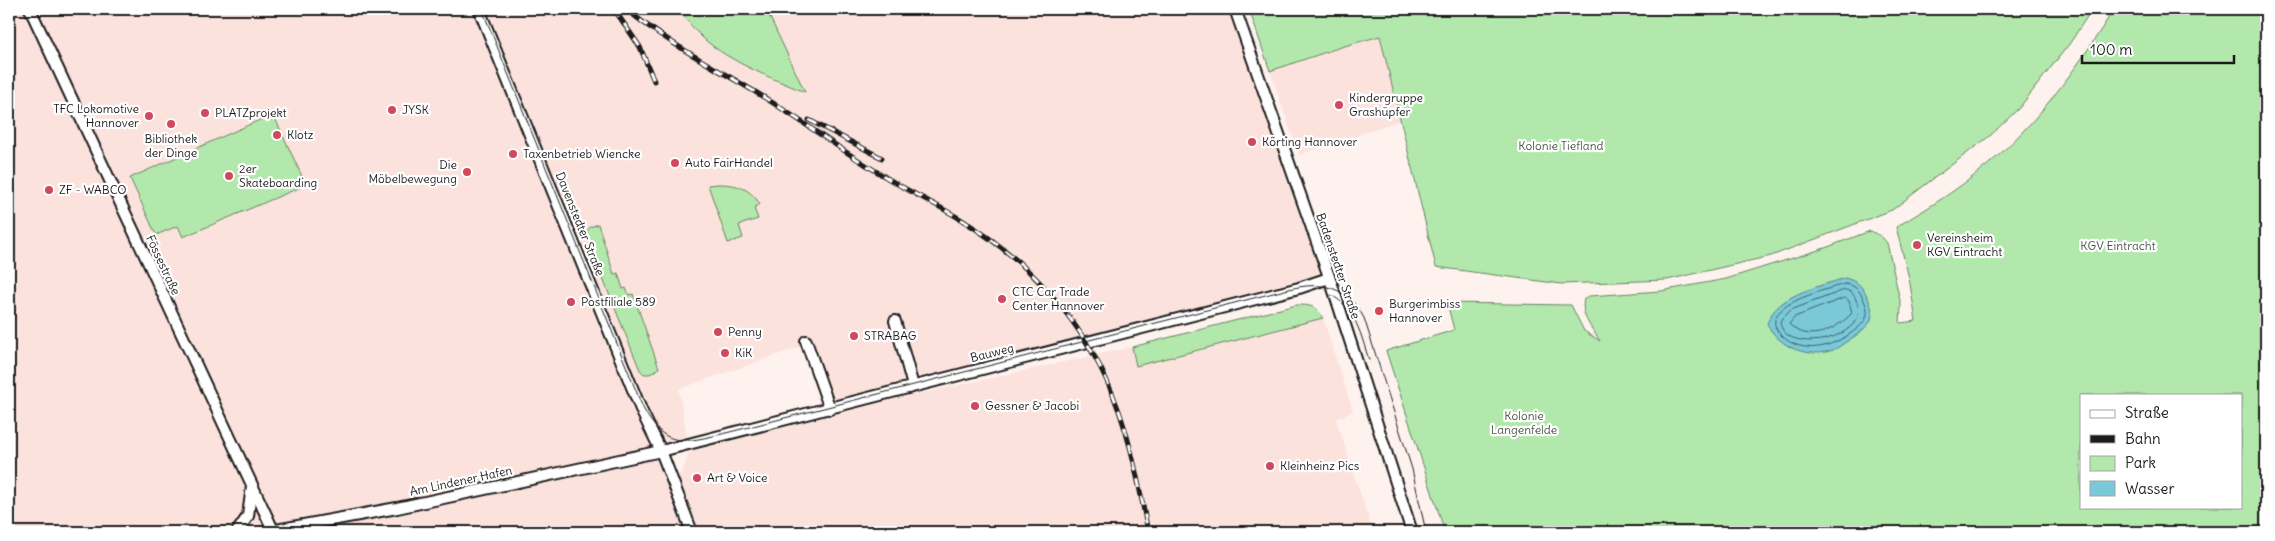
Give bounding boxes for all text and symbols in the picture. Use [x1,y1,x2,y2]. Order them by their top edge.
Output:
scale bar [2082,32,2235,64]
text: 100 m [2090,40,2132,59]
place label: Kindergruppe Grashüpfer [1349,90,1423,119]
marker: Kindergruppe Grashüpfer [1333,99,1345,111]
place label: TFC Lokomotive Hannover [53,101,139,130]
place label: JYSK [402,102,430,117]
marker: JYSK [386,104,398,116]
place label: PLATZprojekt [215,105,287,120]
marker: PLATZprojekt [199,107,211,119]
marker: TFC Lokomotive Hannover [143,110,155,122]
marker: Bibliothek der Dinge [165,118,177,130]
place label: Klotz [287,127,314,142]
marker: Klotz [271,129,283,141]
place label: Bibliothek der Dinge [145,131,197,160]
place label: Körting Hannover [1262,134,1358,149]
marker: Körting Hannover [1246,136,1258,148]
park label: Kolonie Tiefland [1518,138,1604,153]
place label: Taxenbetrieb Wiencke [523,146,641,161]
marker: Taxenbetrieb Wiencke [507,148,519,160]
place label: Auto FairHandel [685,155,773,170]
place label: Die Möbelbewegung [368,157,457,186]
marker: Auto FairHandel [669,157,681,169]
place label: 2er Skateboarding [239,161,317,190]
marker: Die Möbelbewegung [461,166,473,178]
marker: 2er Skateboarding [223,170,235,182]
street label: Davenstedter Straße [553,170,608,278]
place label: ZF - WABCO [59,182,127,197]
marker: ZF - WABCO [43,184,55,196]
street label: Badenstedter Straße [1313,211,1364,321]
place label: Vereinsheim KGV Eintracht [1927,230,2002,259]
street label: Fössestraße [143,232,184,297]
park label: KGV Eintracht [2080,238,2156,253]
marker: Vereinsheim KGV Eintracht [1911,239,1923,251]
place label: CTC Car Trade Center Hannover [1012,284,1104,313]
marker: CTC Car Trade Center Hannover [996,293,1008,305]
place label: Postfiliale 589 [581,294,656,309]
marker: Postfiliale 589 [565,296,577,308]
place label: Burgerimbiss Hannover [1389,296,1460,325]
marker: Burgerimbiss Hannover [1373,305,1385,317]
place label: Penny [728,324,762,339]
marker: Penny [712,326,724,338]
place label: STRABAG [864,328,917,343]
marker: STRABAG [848,330,860,342]
street label: Bauweg [969,340,1015,365]
place label: KiK [735,345,753,360]
marker: KiK [719,347,731,359]
legend [2080,394,2242,508]
place label: Gessner & Jacobi [985,398,1079,413]
marker: Gessner & Jacobi [969,400,981,412]
text: Straße [2125,403,2169,422]
park label: Kolonie Langenfelde [1491,408,1557,437]
text: Bahn [2125,429,2161,448]
text: Park [2125,453,2156,472]
place label: Kleinheinz Pics [1280,458,1359,473]
marker: Kleinheinz Pics [1264,460,1276,472]
street label: Am Lindener Hafen [408,462,514,499]
place label: Art & Voice [707,470,767,485]
marker: Art & Voice [691,472,703,484]
text: Wasser [2125,479,2175,498]

